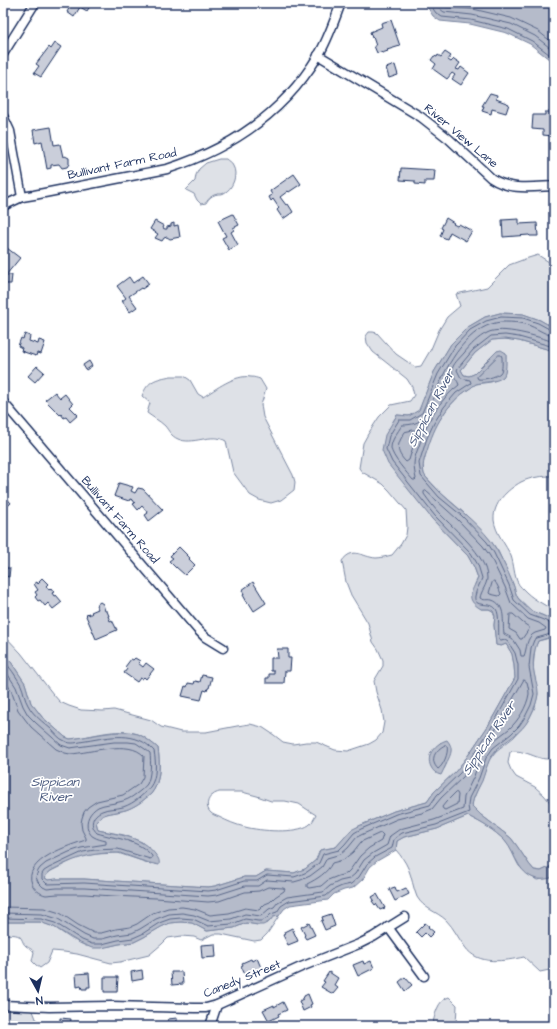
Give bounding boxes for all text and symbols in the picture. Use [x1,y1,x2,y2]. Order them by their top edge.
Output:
street label: River View Lane [420,100,502,172]
street label: Bullivant Farm Road [66,144,178,184]
water label: Sippican River [403,364,460,450]
street label: Bullivant Farm Road [77,473,163,567]
water label: Sippican River [458,696,521,778]
water label: Sippican River [31,773,81,806]
street label: Canedy Street [201,956,284,1003]
north arrow [18,971,58,1011]
text: N [35,992,44,1008]

